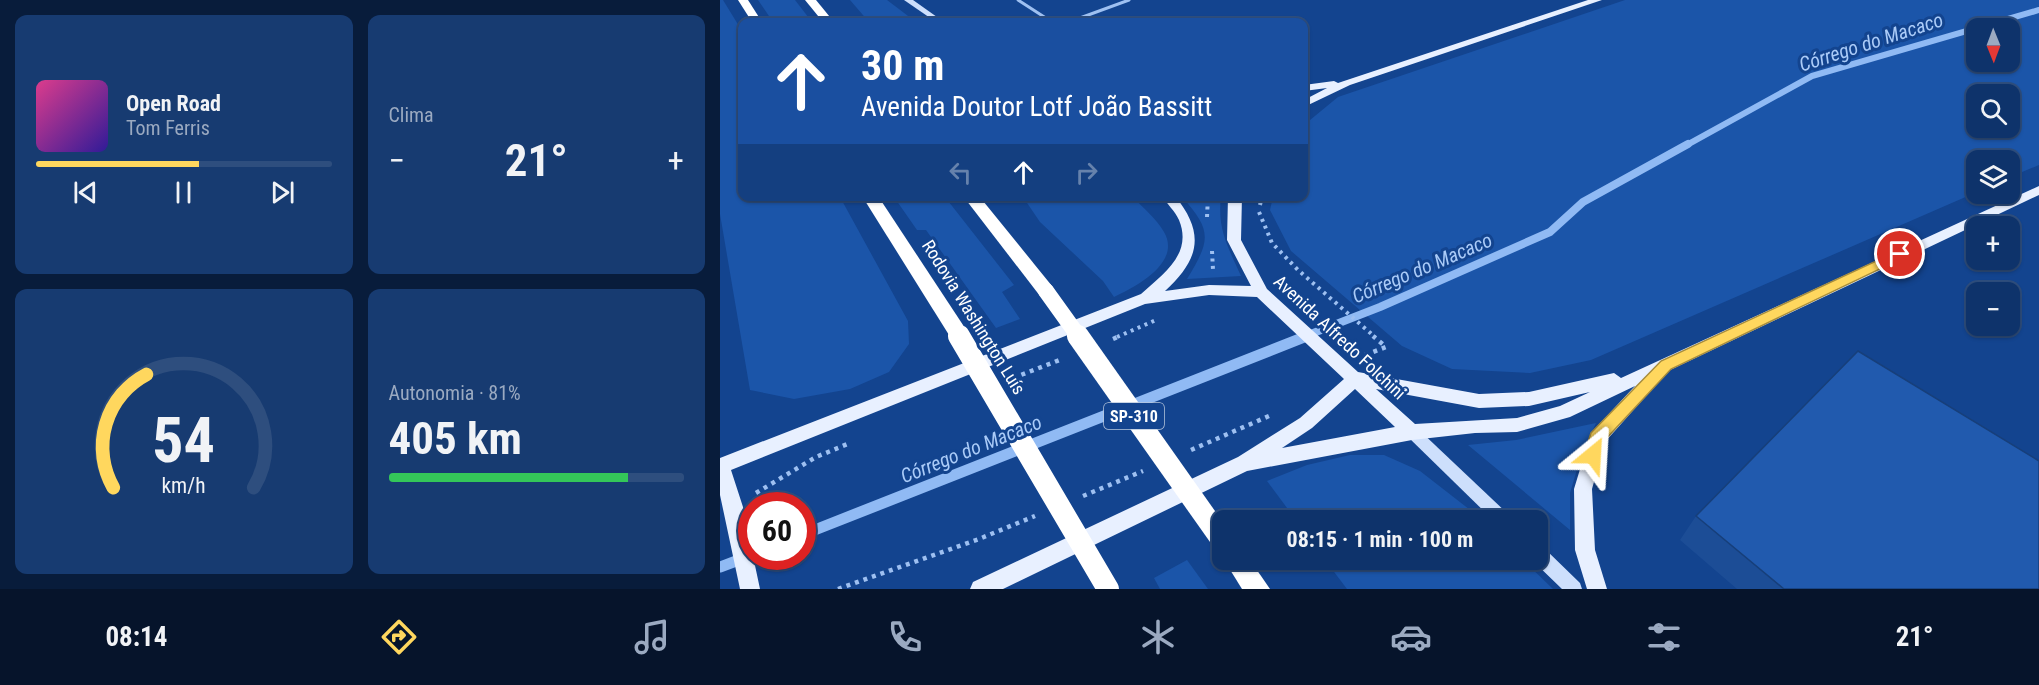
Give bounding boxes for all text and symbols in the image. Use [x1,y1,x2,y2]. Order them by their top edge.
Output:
water label: Córrego do Macaco [1796,7,1946,77]
north arrow [1966,18,2020,72]
map controls [1966,18,2020,336]
text: 30 m [861,41,944,90]
icon: ahead [762,42,840,120]
button: search [1966,84,2020,138]
text: Open Road [126,91,221,116]
text: Avenida Doutor Lotf João Bassitt [861,91,1212,123]
text: Clima [389,103,434,127]
text: Tom Ferris [126,116,210,140]
text: 21° [505,134,568,187]
text: − [389,141,405,180]
text: + [668,141,684,180]
button: layers [1966,150,2020,204]
icon: left [944,156,977,189]
icon: ahead [1007,156,1040,189]
icon: right [1070,156,1103,189]
icon: previous [69,176,102,209]
icon: pause [167,176,200,209]
icon: next [266,176,299,209]
button: + [1966,216,2020,270]
water label: Córrego do Macaco [1348,228,1496,308]
pin [1874,228,1925,279]
street label: Rodovia Washington Luís [918,236,1030,398]
icon: arrive [1883,237,1916,270]
street label: Avenida Alfredo Folchini [1270,271,1410,403]
button: − [1966,282,2020,336]
text: Autonomia · 81% [389,381,521,405]
road number: SP-310 [1104,403,1164,429]
text: 54 [152,404,215,477]
water label: Córrego do Macaco [897,410,1045,488]
text: 405 km [389,412,522,465]
position arrow [1561,423,1625,487]
text: km/h [162,474,206,499]
speed limit sign: 60 [738,492,816,570]
text: 08:15 · 1 min · 100 m [1287,527,1473,552]
icon: directions [378,616,420,658]
icon: music [631,616,673,658]
icon: phone [884,616,926,658]
icon: climate [1137,616,1179,658]
icon: car [1390,616,1432,658]
icon: filters [1643,616,1685,658]
text: 08:14 [105,621,167,653]
text: 21° [1896,621,1933,653]

